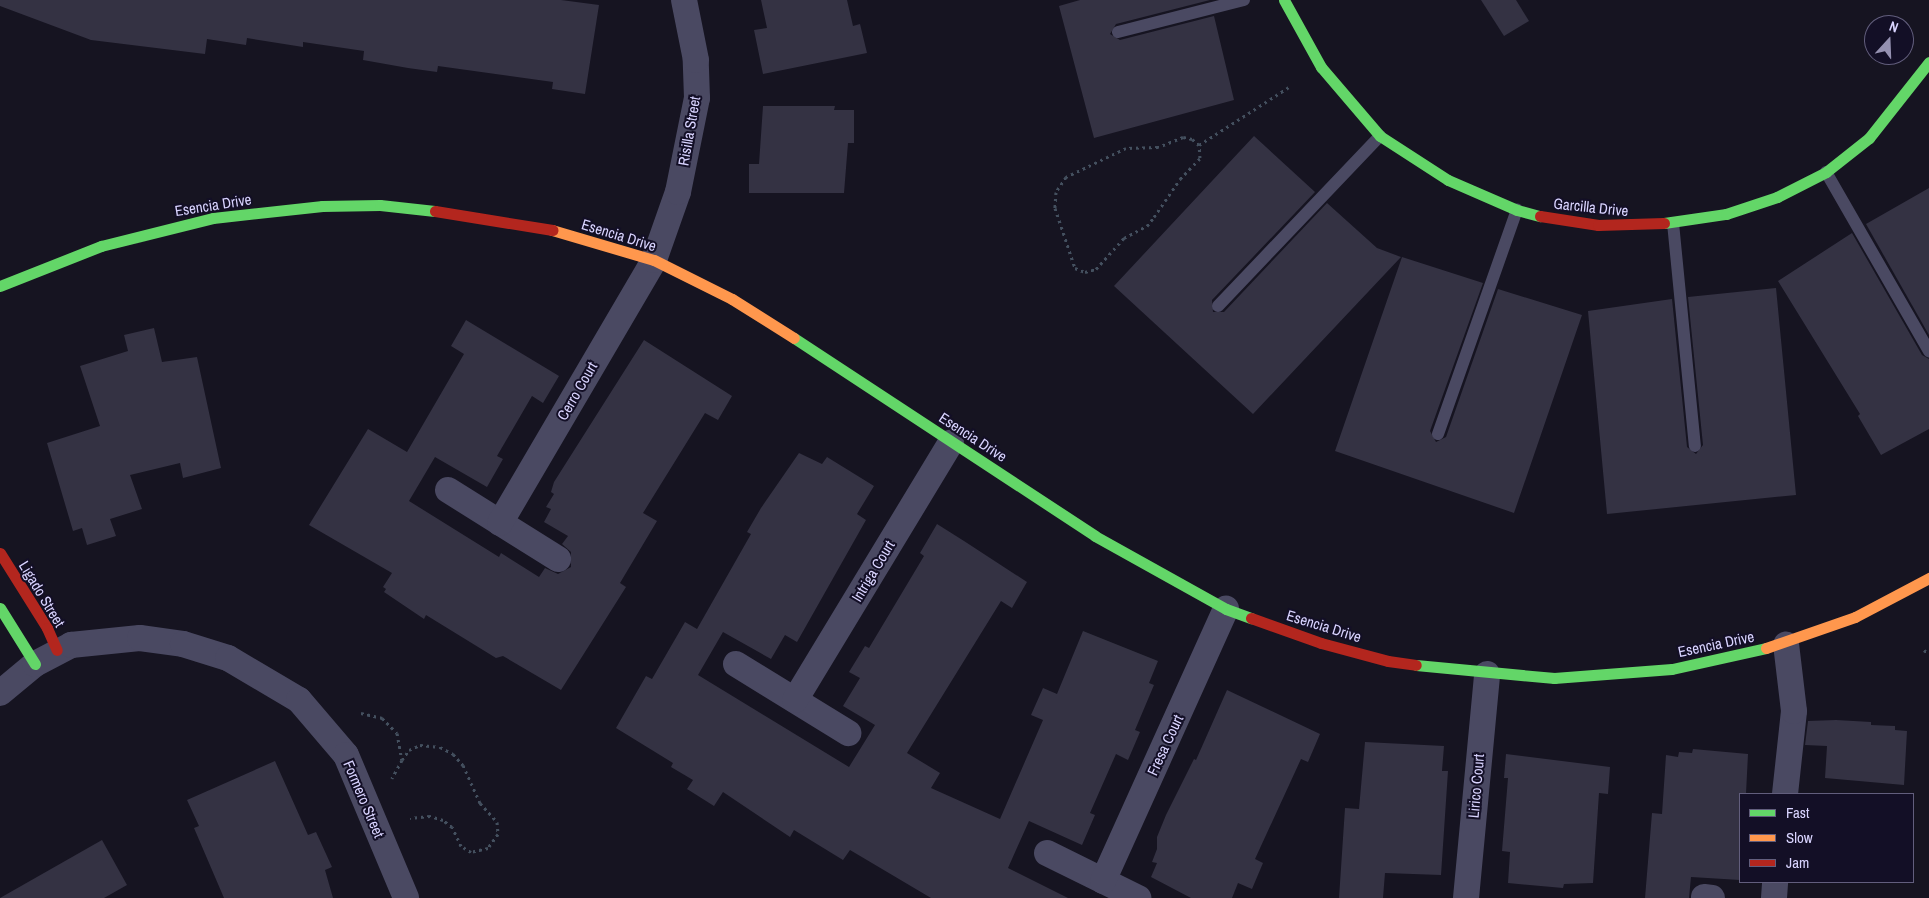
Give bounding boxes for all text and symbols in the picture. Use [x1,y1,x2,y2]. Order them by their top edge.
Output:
north arrow [1864,15,1914,65]
text: N [1887,17,1901,37]
street label: Risilla Street [674,95,704,167]
street label: Esencia Drive [173,190,253,220]
street label: Garcilla Drive [1553,194,1629,220]
street label: Esencia Drive [579,215,659,255]
street label: Cerro Court [553,359,601,423]
street label: Esencia Drive [936,408,1010,466]
street label: Intriga Court [848,537,898,605]
street label: Ligado Street [15,558,69,630]
street label: Esencia Drive [1284,606,1364,646]
street label: Esencia Drive [1676,627,1756,661]
street label: Fresa Court [1143,712,1187,778]
street label: Lirico Court [1464,753,1488,819]
street label: Formero Street [340,758,388,840]
legend [1739,793,1914,883]
text: Fast [1786,802,1809,823]
text: Slow [1786,827,1813,848]
text: Jam [1786,852,1809,873]

